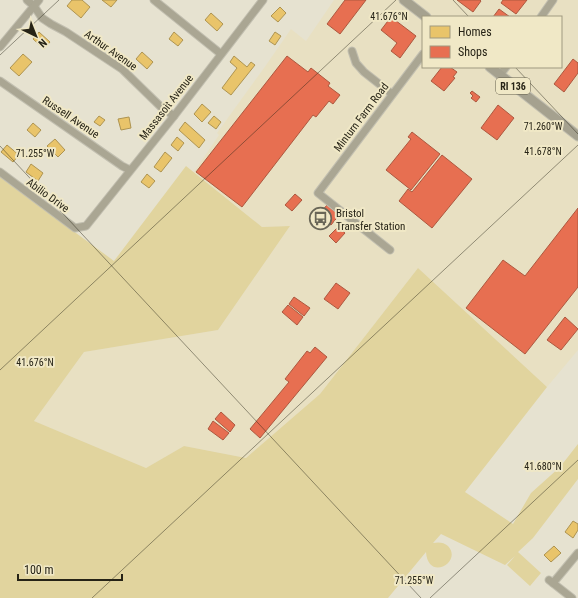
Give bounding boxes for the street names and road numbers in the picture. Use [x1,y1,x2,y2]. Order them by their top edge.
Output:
street label: Arthur Avenue [82,27,140,73]
street label: Massasoit Avenue [137,72,196,143]
road number: RI 136 [496,78,530,94]
street label: Minturn Farm Road [331,80,391,154]
street label: Russell Avenue [40,94,102,141]
street label: Abilio Drive [24,176,71,215]

